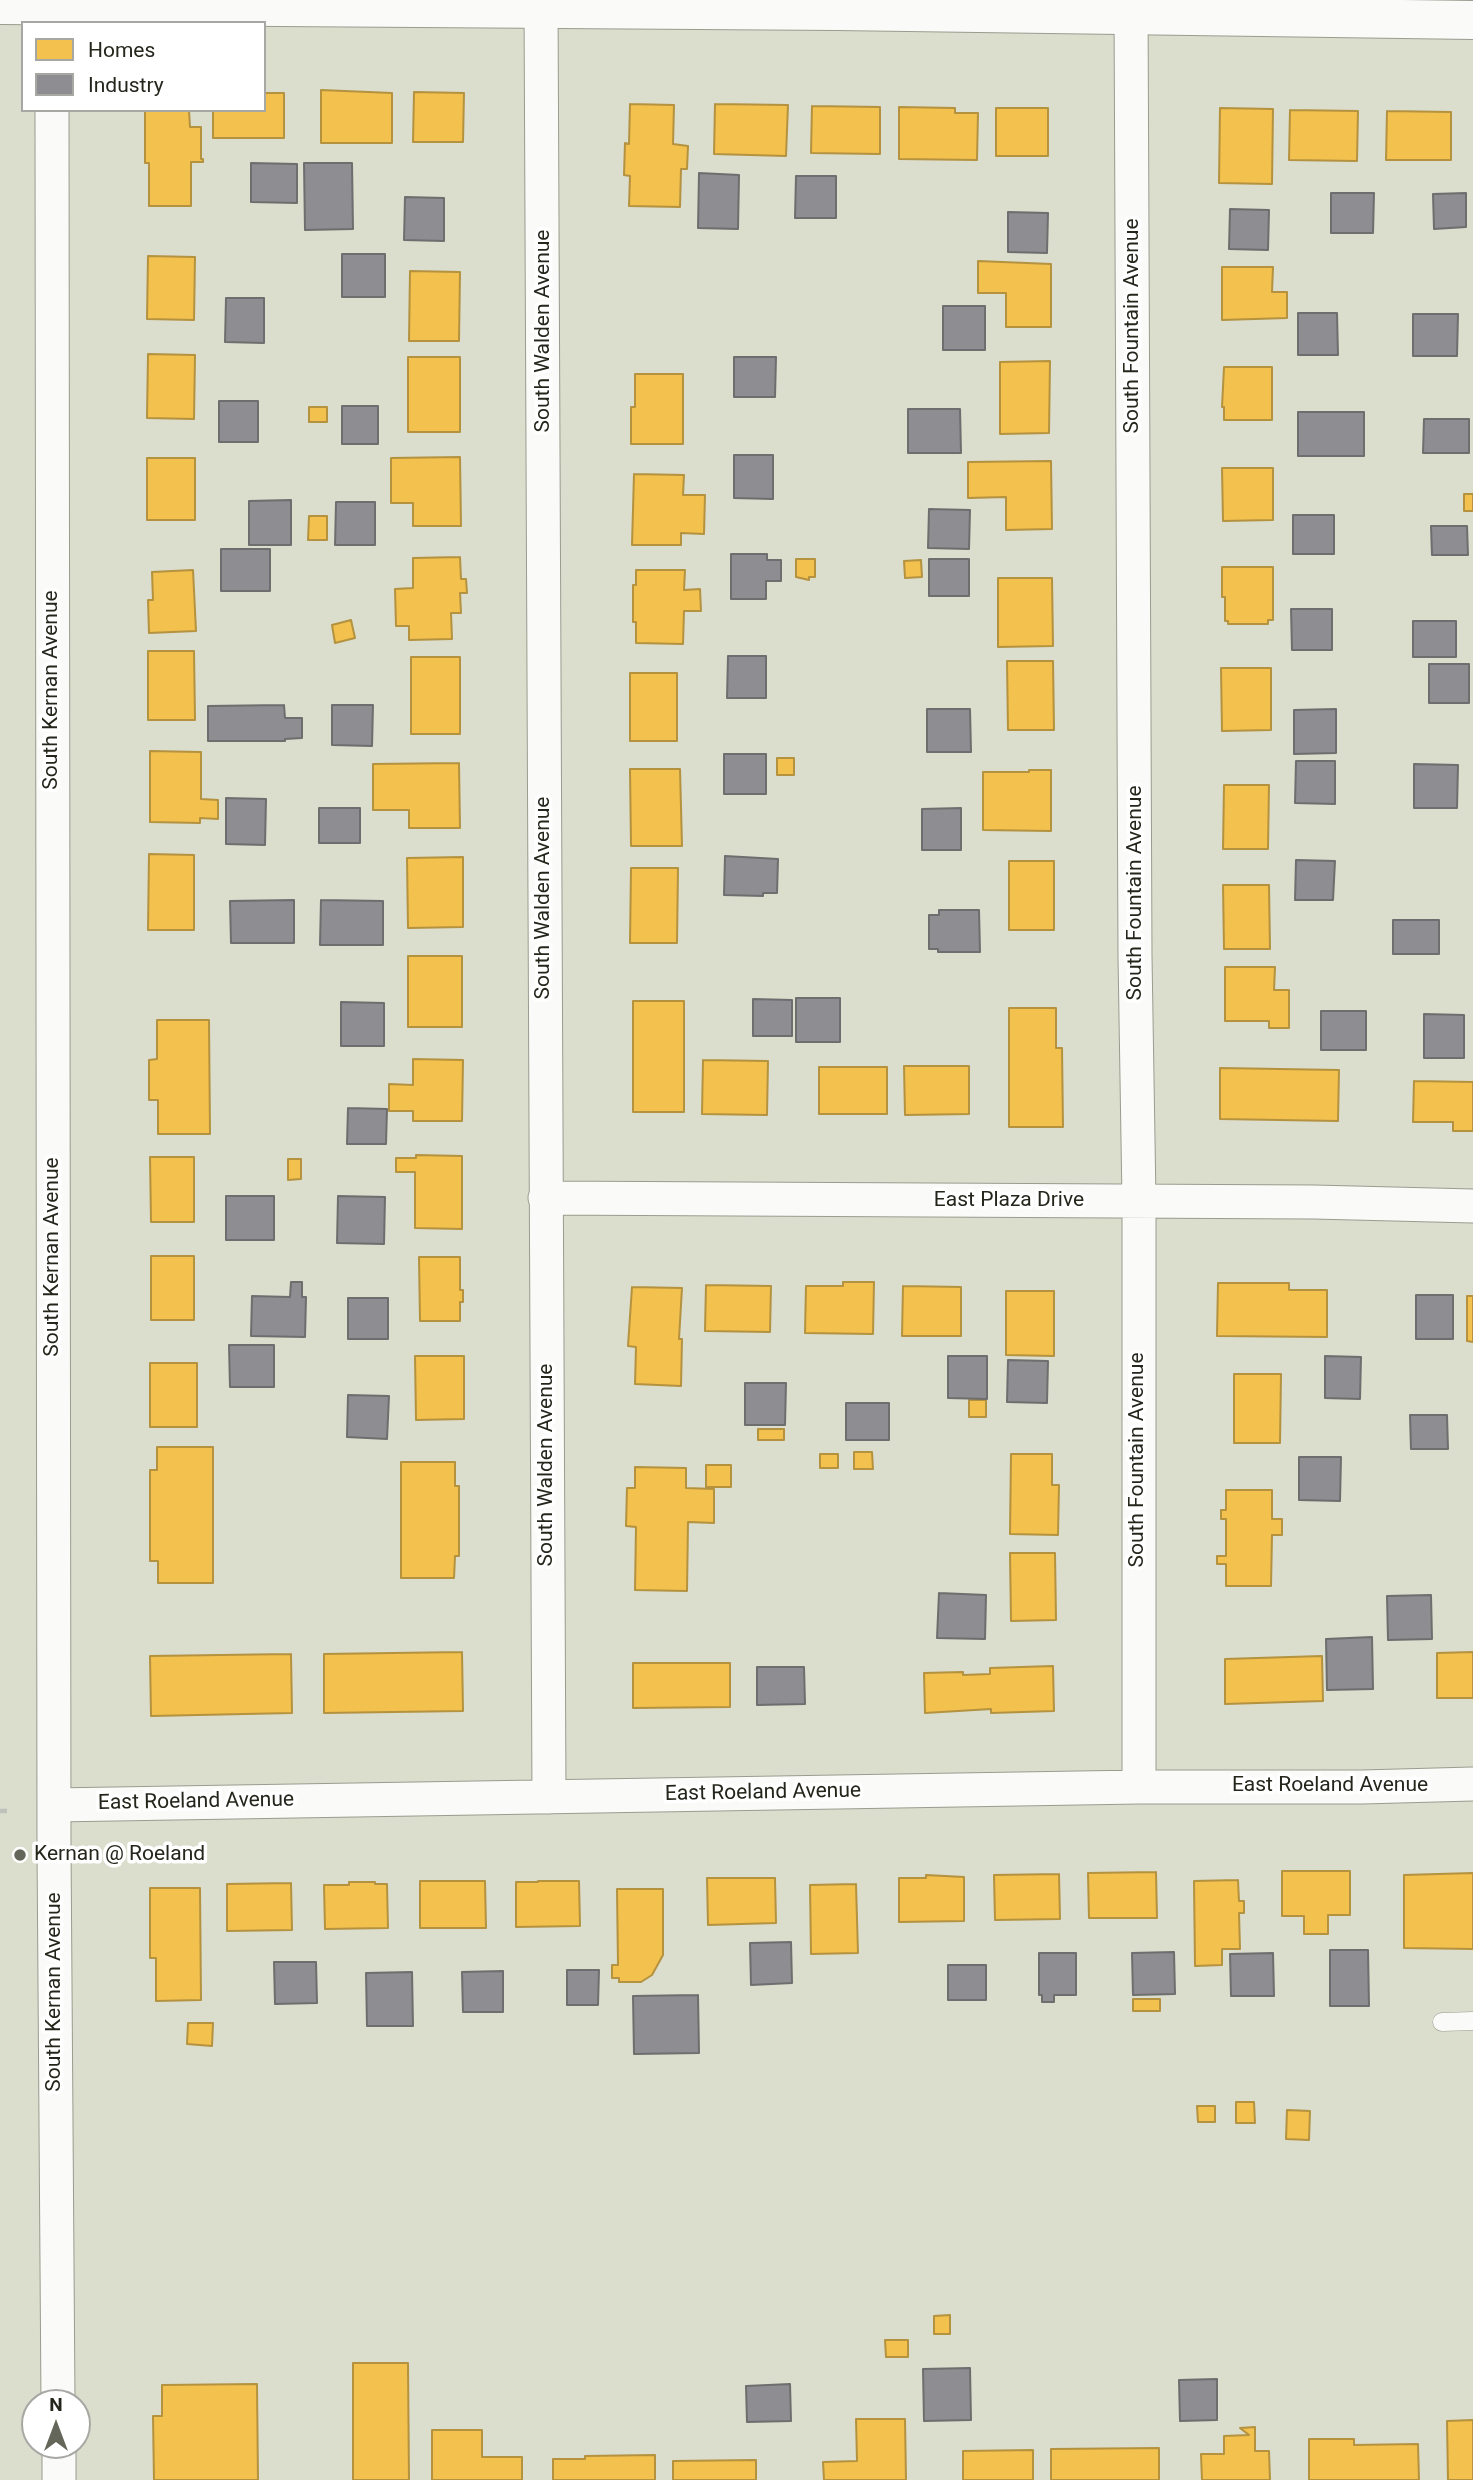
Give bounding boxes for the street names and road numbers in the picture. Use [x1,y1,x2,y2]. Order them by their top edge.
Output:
street label: South Fountain Avenue [1120,218,1146,434]
street label: South Walden Avenue [531,230,557,432]
street label: South Kernan Avenue [39,590,65,790]
street label: South Fountain Avenue [1123,785,1149,1001]
street label: South Walden Avenue [531,797,557,999]
street label: South Kernan Avenue [40,1157,66,1357]
street label: East Plaza Drive [934,1188,1084,1214]
street label: South Fountain Avenue [1125,1352,1151,1568]
street label: South Walden Avenue [534,1364,560,1566]
street label: East Roeland Avenue [1232,1773,1428,1799]
street label: East Roeland Avenue [665,1779,861,1807]
street label: East Roeland Avenue [98,1788,294,1816]
street label: South Kernan Avenue [42,1892,68,2092]

